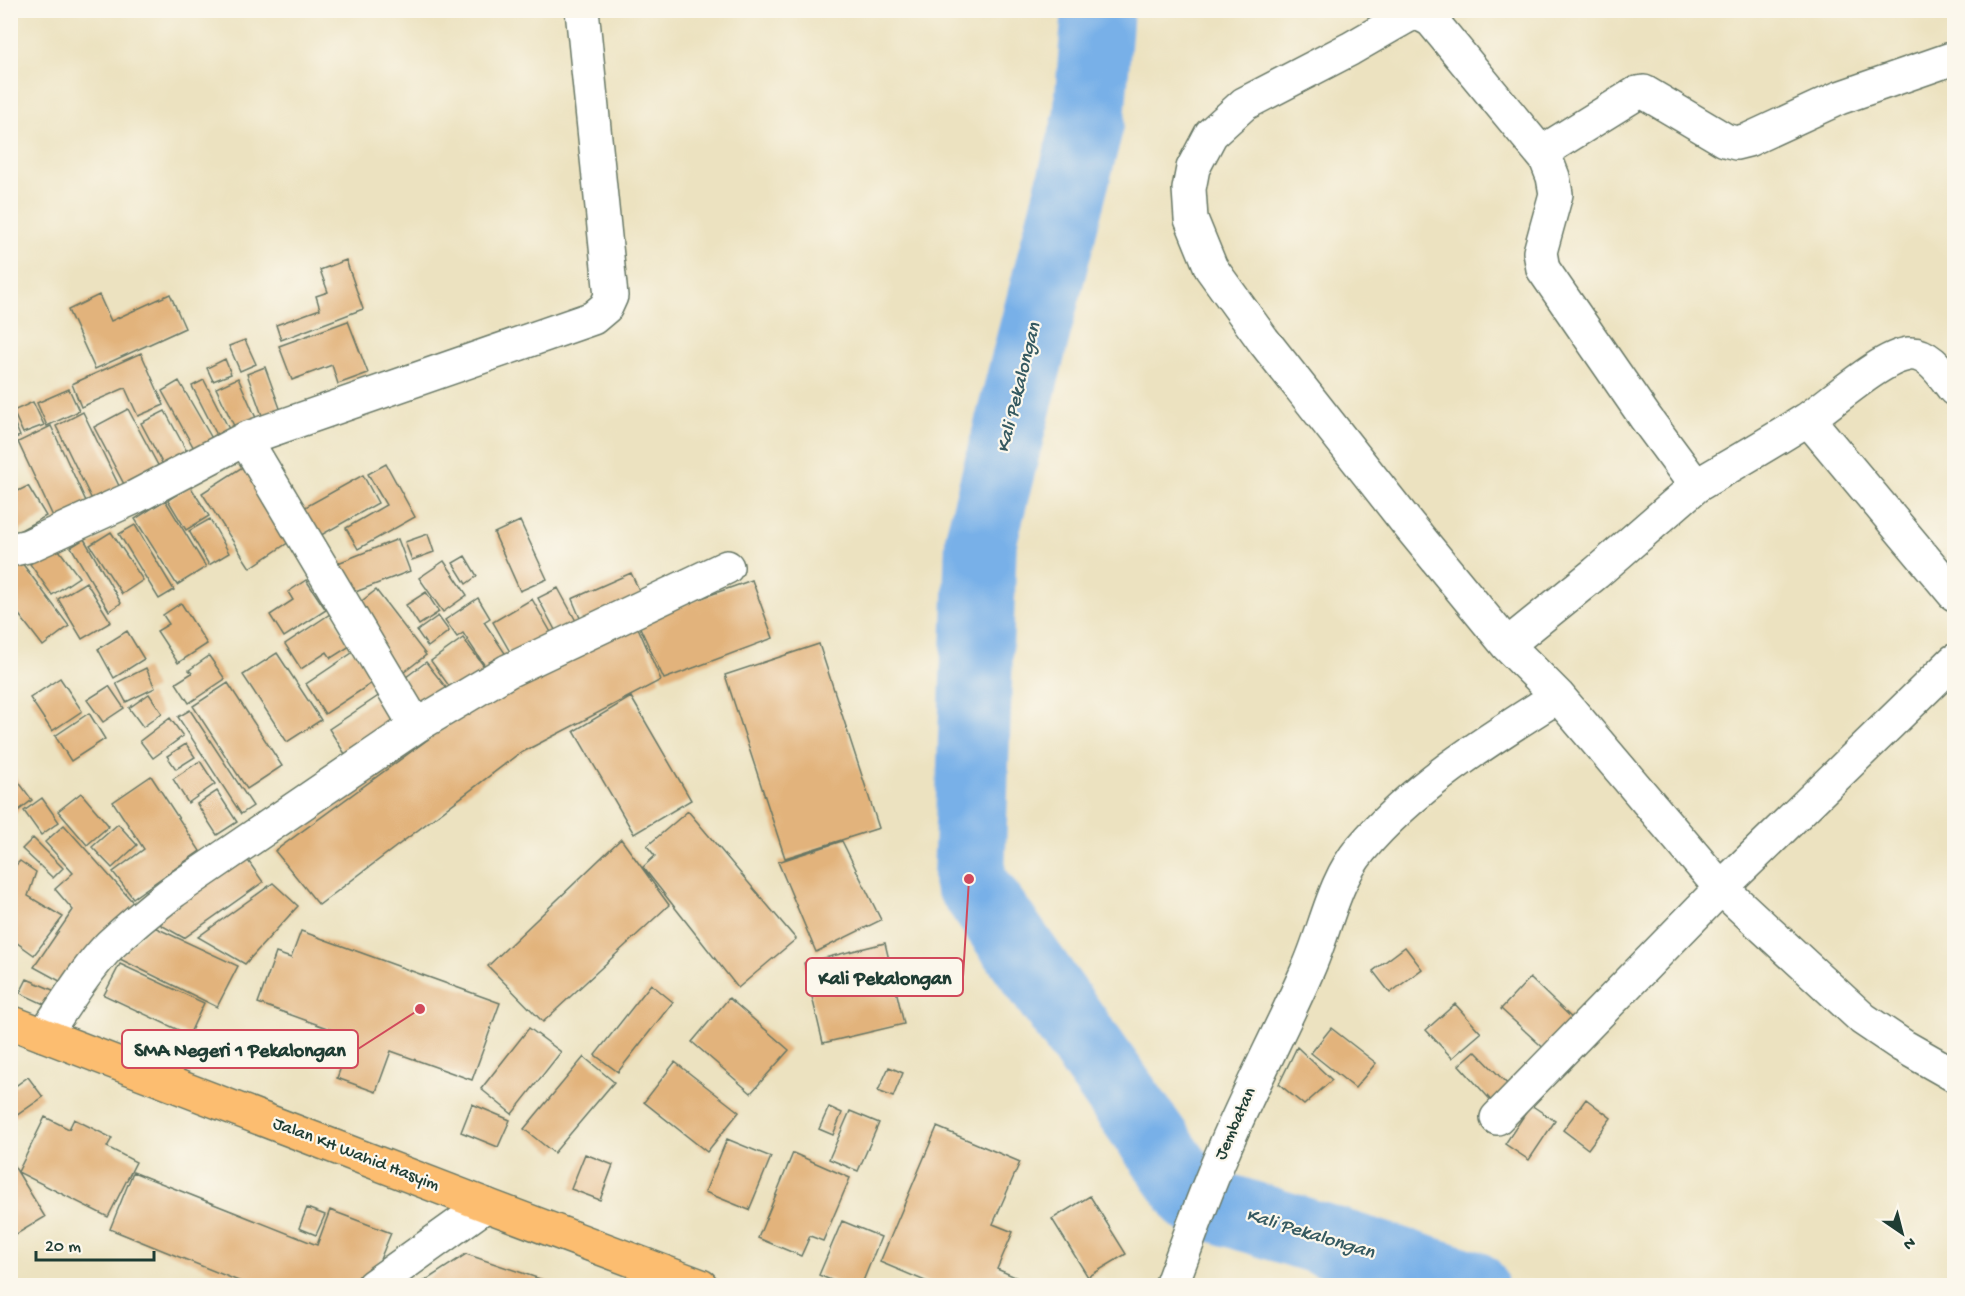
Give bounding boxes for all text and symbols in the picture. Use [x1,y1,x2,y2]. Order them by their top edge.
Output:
water label: Kali Pekalongan [993,320,1047,455]
callout: Kali Pekalongan [806,958,963,996]
text: Kali Pekalongan [817,969,952,992]
callout: SMA Negeri 1 Pekalongan [122,1030,358,1068]
text: SMA Negeri 1 Pekalongan [134,1041,346,1064]
street label: Jembatan [1211,1084,1261,1163]
street label: Jalan KH Wahid Hasyim [270,1114,443,1197]
north arrow [1872,1203,1932,1263]
water label: Kali Pekalongan [1243,1205,1378,1266]
scale bar [36,1224,154,1262]
text: N [1898,1232,1918,1254]
text: 20 m [45,1237,81,1258]

